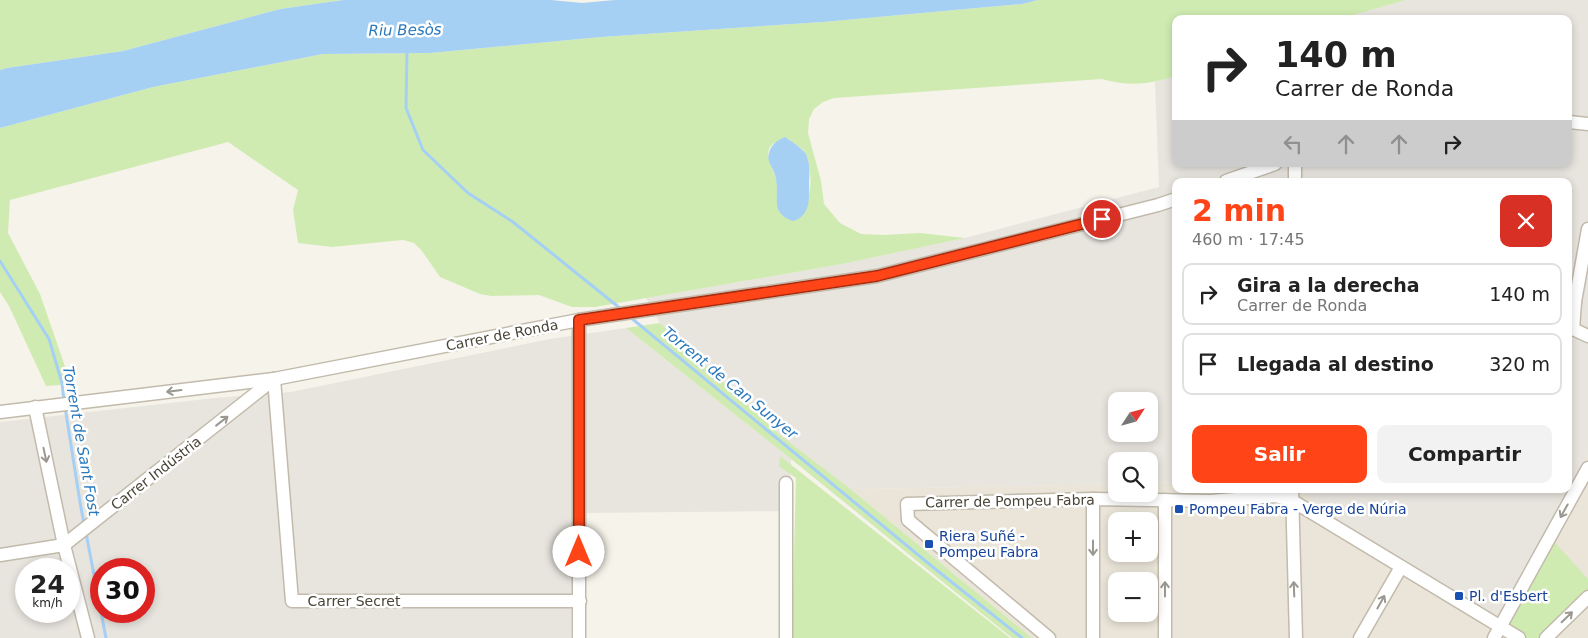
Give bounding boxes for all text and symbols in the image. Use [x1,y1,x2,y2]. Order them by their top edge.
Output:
water label: Riu Besòs [368,20,442,40]
icon: right [1192,35,1257,100]
text: 140 m [1275,35,1397,75]
text: Carrer de Ronda [1275,76,1454,101]
icon: left [1279,130,1307,158]
icon: ahead [1332,130,1360,158]
icon: ahead [1385,130,1413,158]
icon: right [1438,130,1466,158]
text: 2 min [1192,193,1286,228]
button: close [1500,195,1552,247]
pin [1081,198,1123,240]
icon: arrive [1088,205,1116,233]
text: 460 m · 17:45 [1192,230,1305,249]
text: Gira a la derecha [1237,274,1420,296]
icon: right [1194,280,1222,308]
text: 140 m [1489,283,1550,305]
text: Carrer de Ronda [1237,296,1367,315]
street label: Carrer de Ronda [444,316,560,354]
water label: Torrent de Can Sunyer [659,323,802,444]
icon: arrive [1194,350,1222,378]
text: Llegada al destino [1237,353,1434,375]
text: 320 m [1489,353,1550,375]
water label: Torrent de Sant Fost [59,365,103,519]
one-way arrow [166,386,182,396]
north arrow [1108,392,1158,442]
map controls [1108,392,1158,622]
one-way arrow [215,415,228,426]
button: Salir [1192,425,1367,483]
button: Compartir [1377,425,1552,483]
street label: Carrer Indústria [108,433,204,513]
one-way arrow [41,446,50,462]
button: search [1108,452,1158,502]
street label: Carrer de Pompeu Fabra [925,492,1095,510]
place label: Pompeu Fabra - Verge de Núria [1189,501,1407,517]
marker: Pompeu Fabra - Verge de Núria [1173,503,1185,515]
one-way arrow [1559,503,1569,517]
button: + [1108,512,1158,562]
position arrow [552,525,604,577]
place label: Riera Suñé - Pompeu Fabra [939,528,1039,560]
marker: Riera Suñé - Pompeu Fabra [923,538,935,550]
one-way arrow [1088,540,1098,556]
speed limit sign: 30 [90,558,155,623]
text: 24 [30,570,65,599]
button: − [1108,572,1158,622]
one-way arrow [1160,582,1170,598]
one-way arrow [1289,582,1299,598]
place label: Pl. d'Esbert [1469,588,1548,604]
marker: Pl. d'Esbert [1453,590,1465,602]
street label: Carrer Secret [308,593,401,609]
text: km/h [32,596,63,610]
one-way arrow [1376,596,1386,610]
one-way arrow [1560,612,1572,624]

